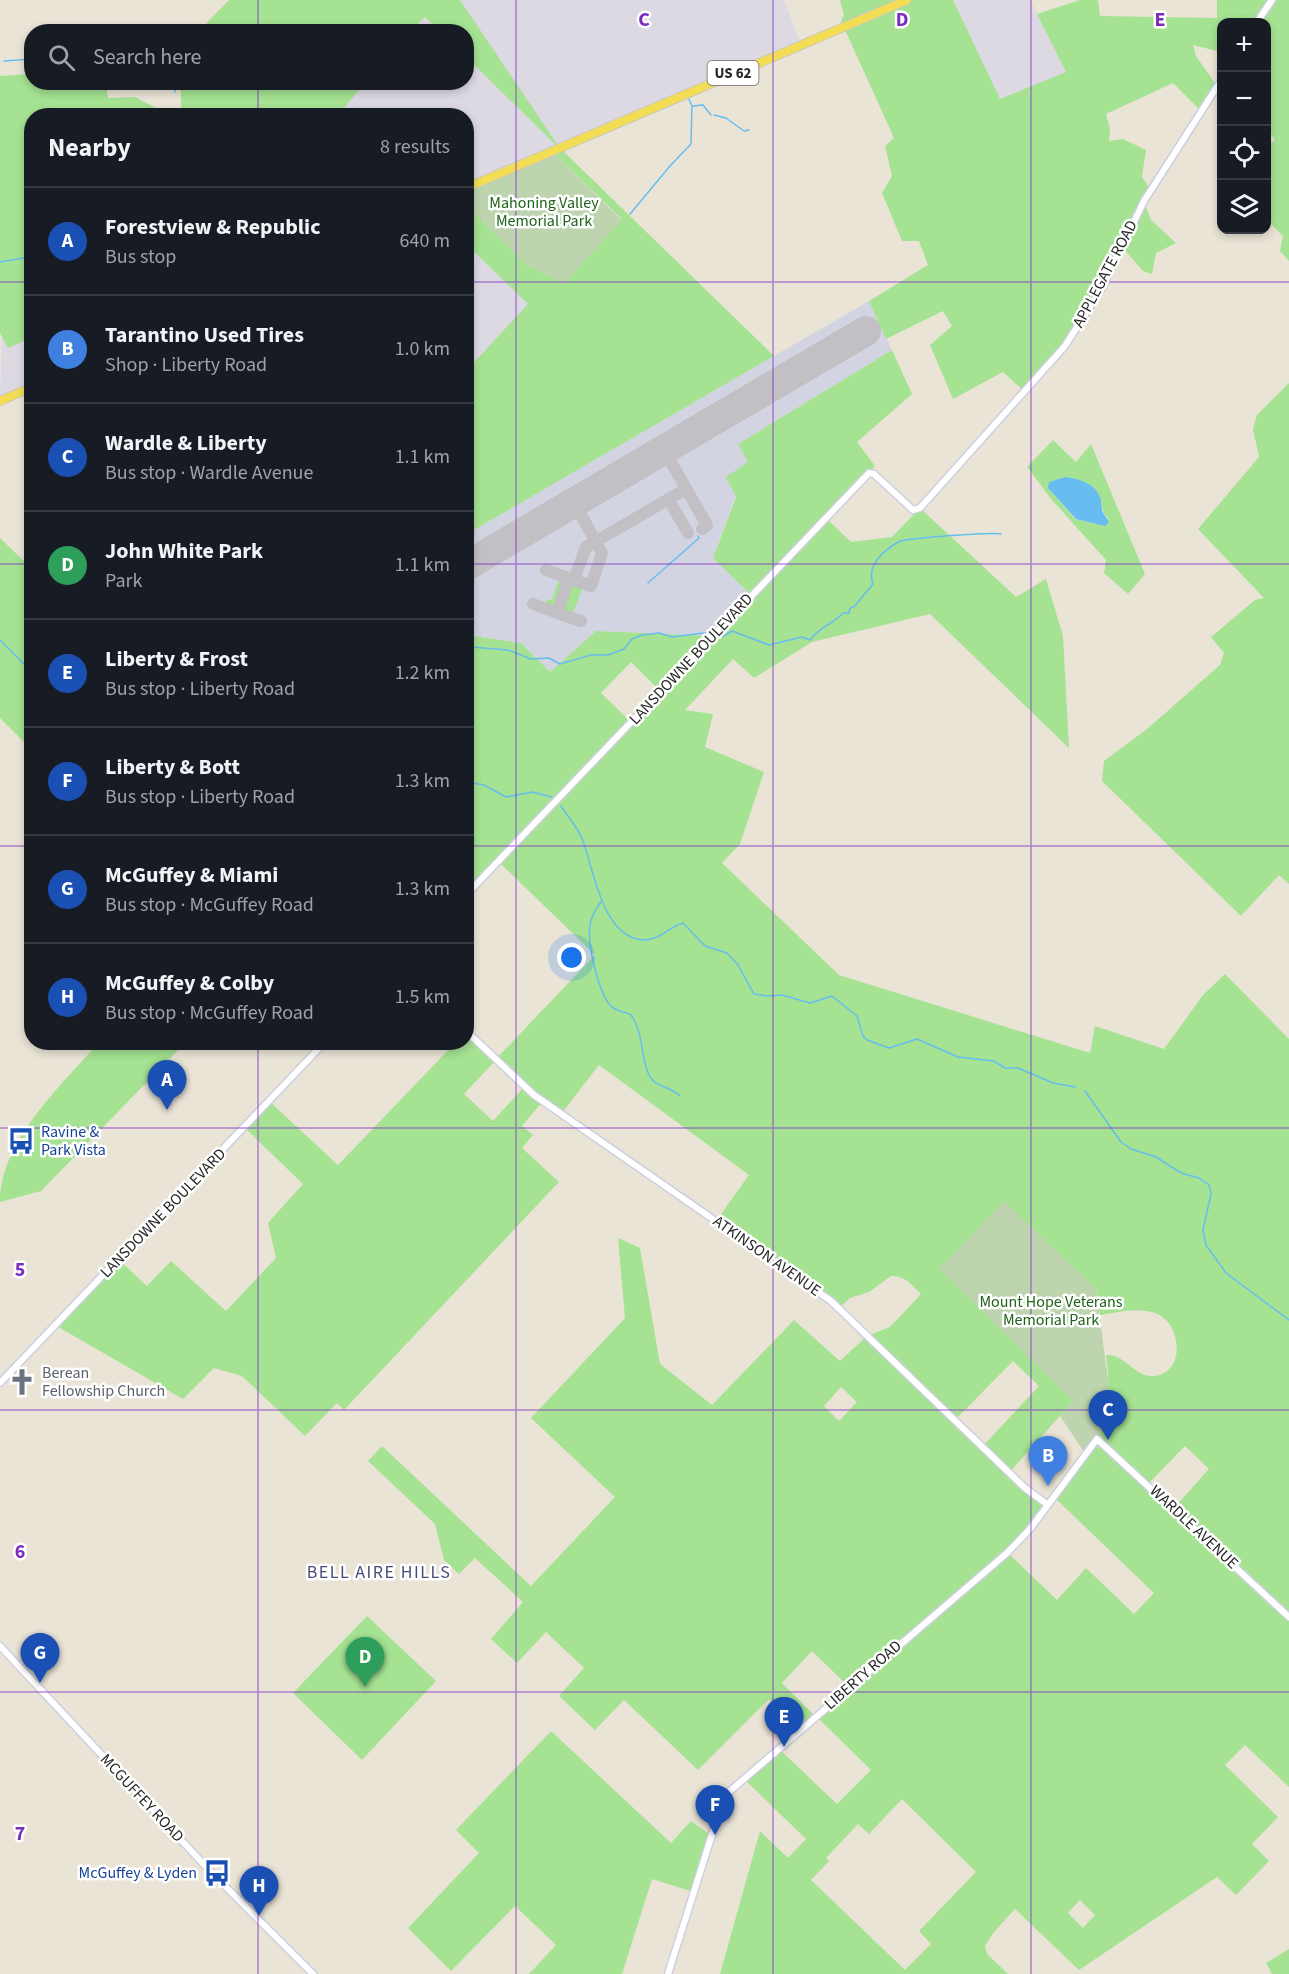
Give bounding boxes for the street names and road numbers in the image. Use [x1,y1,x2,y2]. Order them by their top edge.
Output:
road number: US 62 [708,61,758,85]
street label: APPLEGATE ROAD [1067,216,1143,332]
street label: LANSDOWNE BOULEVARD [624,588,758,730]
street label: LANSDOWNE BOULEVARD [95,1143,231,1283]
street label: ATKINSON AVENUE [709,1211,825,1301]
street label: WARDLE AVENUE [1145,1480,1243,1574]
street label: LIBERTY ROAD [820,1635,907,1715]
street label: MCGUFFEY ROAD [95,1749,189,1847]

